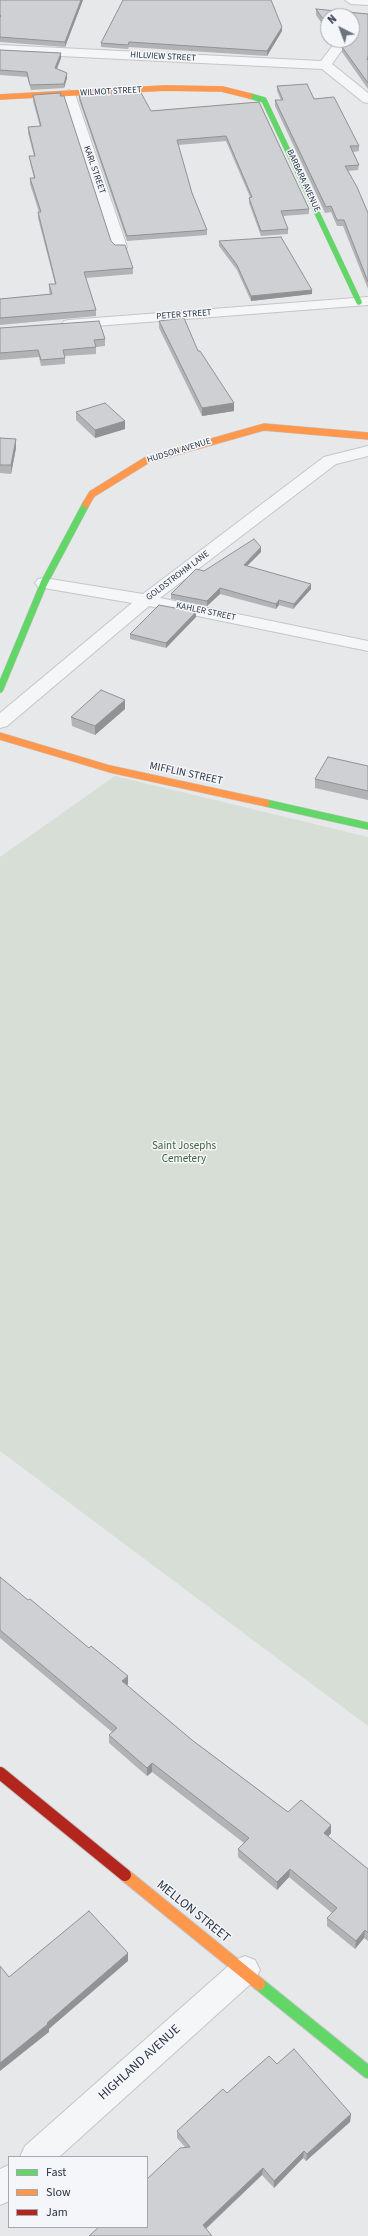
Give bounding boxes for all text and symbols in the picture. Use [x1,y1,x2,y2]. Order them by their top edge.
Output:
north arrow [320,8,360,48]
text: N [325,11,340,27]
street label: HILLVIEW STREET [130,50,196,64]
street label: WILMOT STREET [80,85,142,99]
street label: KARL STREET [81,145,107,195]
street label: BARBARA AVENUE [284,148,322,214]
street label: PETER STREET [156,308,212,322]
street label: HUDSON AVENUE [146,436,212,466]
street label: GOLDSTROHM LANE [144,549,212,603]
street label: KAHLER STREET [175,600,237,624]
street label: MIFFLIN STREET [148,760,224,788]
park label: Saint Josephs Cemetery [152,1140,216,1166]
street label: MELLON STREET [153,1878,233,1946]
street label: HIGHLAND AVENUE [96,2022,184,2104]
legend [8,2156,148,2228]
text: Fast [46,2164,66,2181]
text: Slow [46,2184,71,2201]
text: Jam [46,2204,68,2221]

